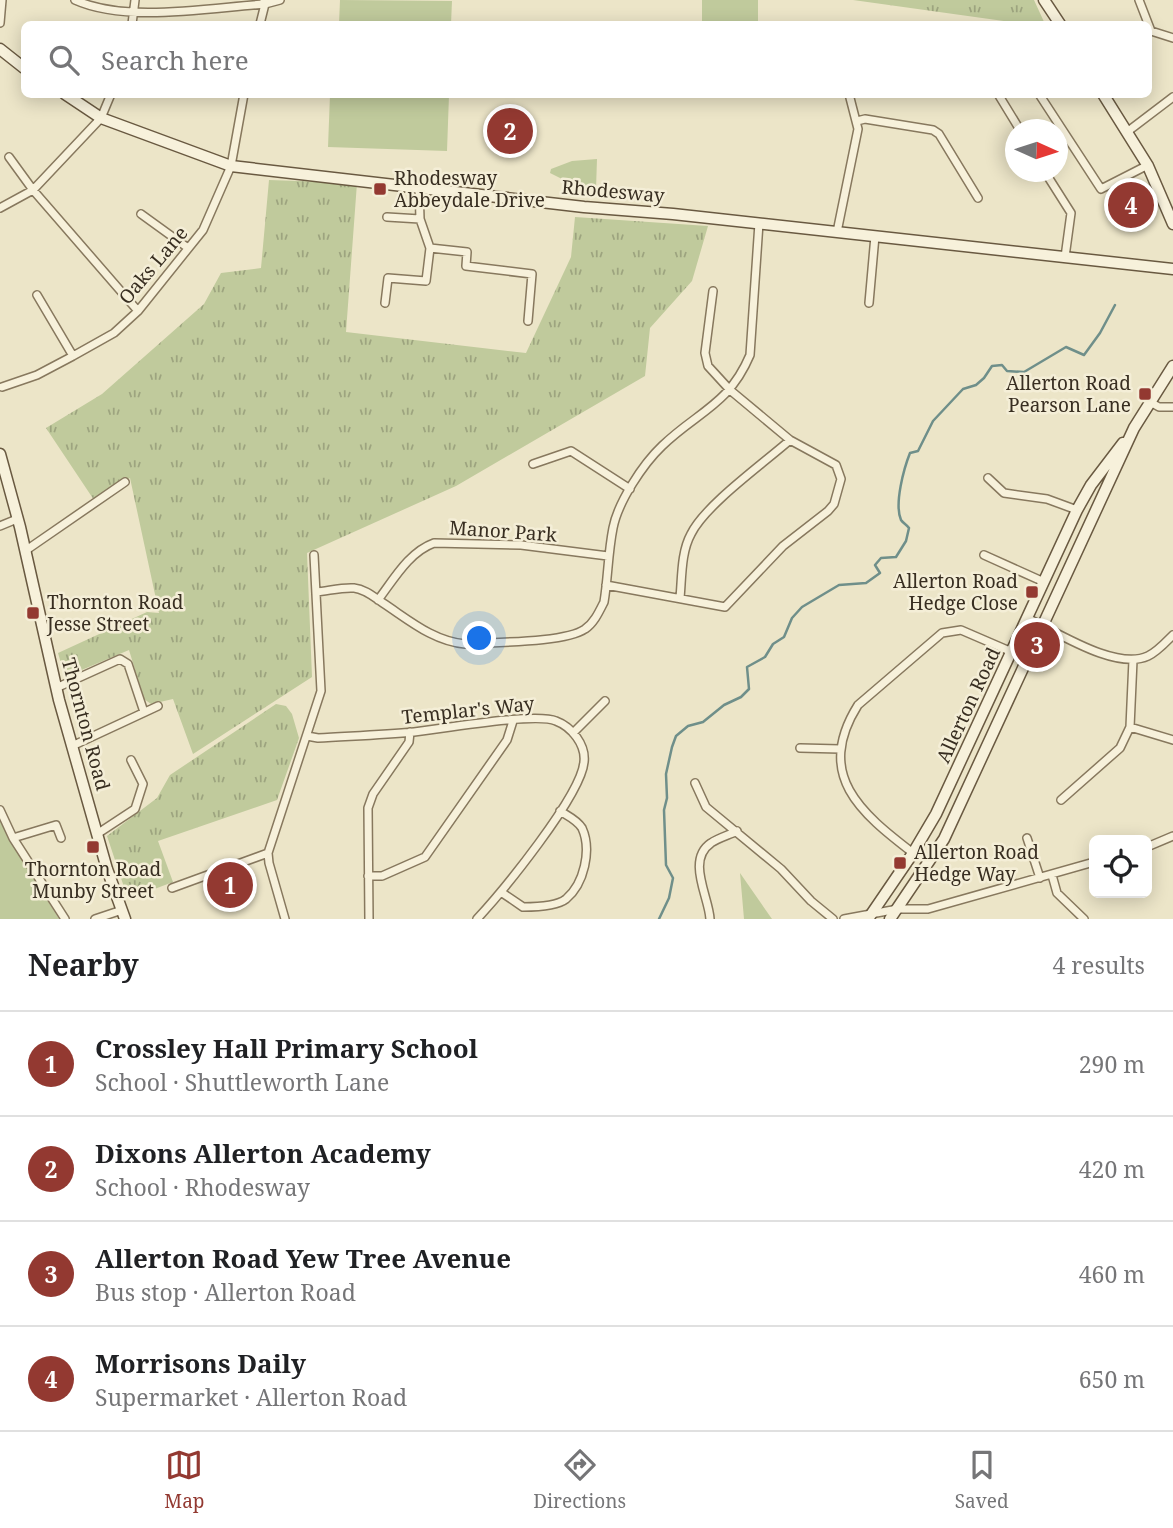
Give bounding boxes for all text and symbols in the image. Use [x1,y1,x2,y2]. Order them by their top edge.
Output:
search box [21,21,1152,98]
icon: search [45,41,83,79]
text: Search here [101,42,249,78]
pin: 2 [487,105,533,157]
north arrow [1005,119,1068,182]
place label: Rhodesway Abbeydale Drive [394,165,545,213]
street label: Rhodesway [560,174,666,208]
pin: 4 [1108,179,1154,231]
marker: Rhodesway Abbeydale Drive [372,181,388,197]
street label: Oaks Lane [113,220,193,310]
place label: Allerton Road Pearson Lane [1006,370,1131,418]
marker: Allerton Road Pearson Lane [1137,386,1153,402]
street label: Manor Park [448,514,559,548]
place label: Allerton Road Hedge Close [893,568,1018,616]
marker: Allerton Road Hedge Close [1024,584,1040,600]
place label: Thornton Road Jesse Street [46,589,184,637]
marker: Thornton Road Jesse Street [25,605,41,621]
pin: 3 [1014,619,1060,671]
your location [462,621,496,655]
street label: Allerton Road [930,643,1006,767]
street label: Thornton Road [56,655,116,794]
street label: Templar's Way [400,690,536,730]
map controls [1089,835,1152,898]
button: locate [1089,835,1152,898]
marker: Thornton Road Munby Street [85,839,101,855]
place label: Allerton Road Hedge Way [914,839,1039,887]
marker: Allerton Road Hedge Way [892,855,908,871]
place label: Thornton Road Munby Street [25,856,162,904]
pin: 1 [207,859,253,911]
text: Nearby [28,944,139,985]
text: 4 results [1052,949,1145,981]
text: Crossley Hall Primary School [95,1030,478,1066]
text: 1 [45,1048,58,1080]
text: 290 m [1079,1048,1145,1080]
text: School · Shuttleworth Lane [95,1066,389,1098]
text: Dixons Allerton Academy [95,1135,431,1171]
text: 2 [45,1153,58,1185]
text: 420 m [1079,1153,1145,1185]
text: School · Rhodesway [95,1171,310,1203]
text: Allerton Road Yew Tree Avenue [95,1240,511,1276]
text: 3 [45,1258,58,1290]
text: 460 m [1079,1258,1145,1290]
text: Bus stop · Allerton Road [95,1276,356,1308]
text: Morrisons Daily [95,1345,306,1381]
text: 4 [45,1363,58,1395]
text: 650 m [1079,1363,1145,1395]
text: Supermarket · Allerton Road [95,1381,407,1413]
tab: Map [164,1446,205,1514]
tab: Directions [533,1446,626,1514]
tab: Saved [955,1446,1009,1514]

